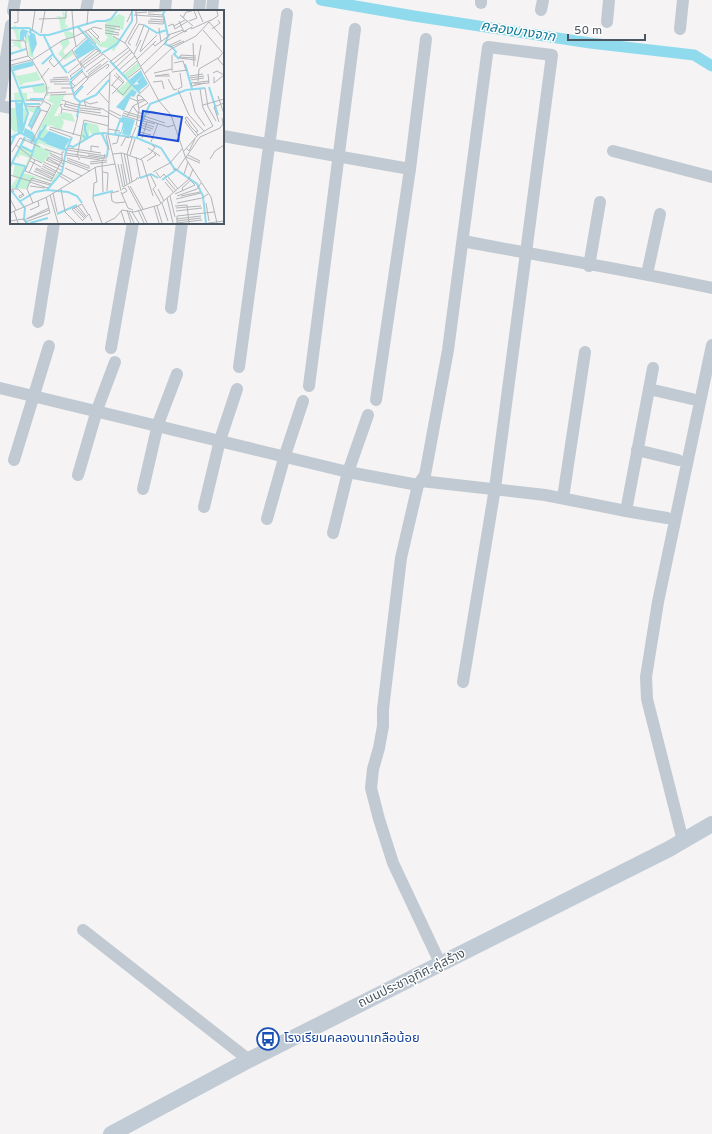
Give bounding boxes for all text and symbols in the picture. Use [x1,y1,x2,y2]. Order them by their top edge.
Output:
inset map [10,10,224,224]
scale bar [568,16,645,42]
water label: คลองบางจาก [479,18,557,46]
text: 50 m [574,23,602,39]
street label: ถนนประชาอุทิศ-คู่สร้าง [356,946,468,1012]
bus stop icon: โรงเรียนคลองนาเกลือน้อย [255,1026,281,1052]
place label: โรงเรียนคลองนาเกลือน้อย [284,1031,420,1047]

